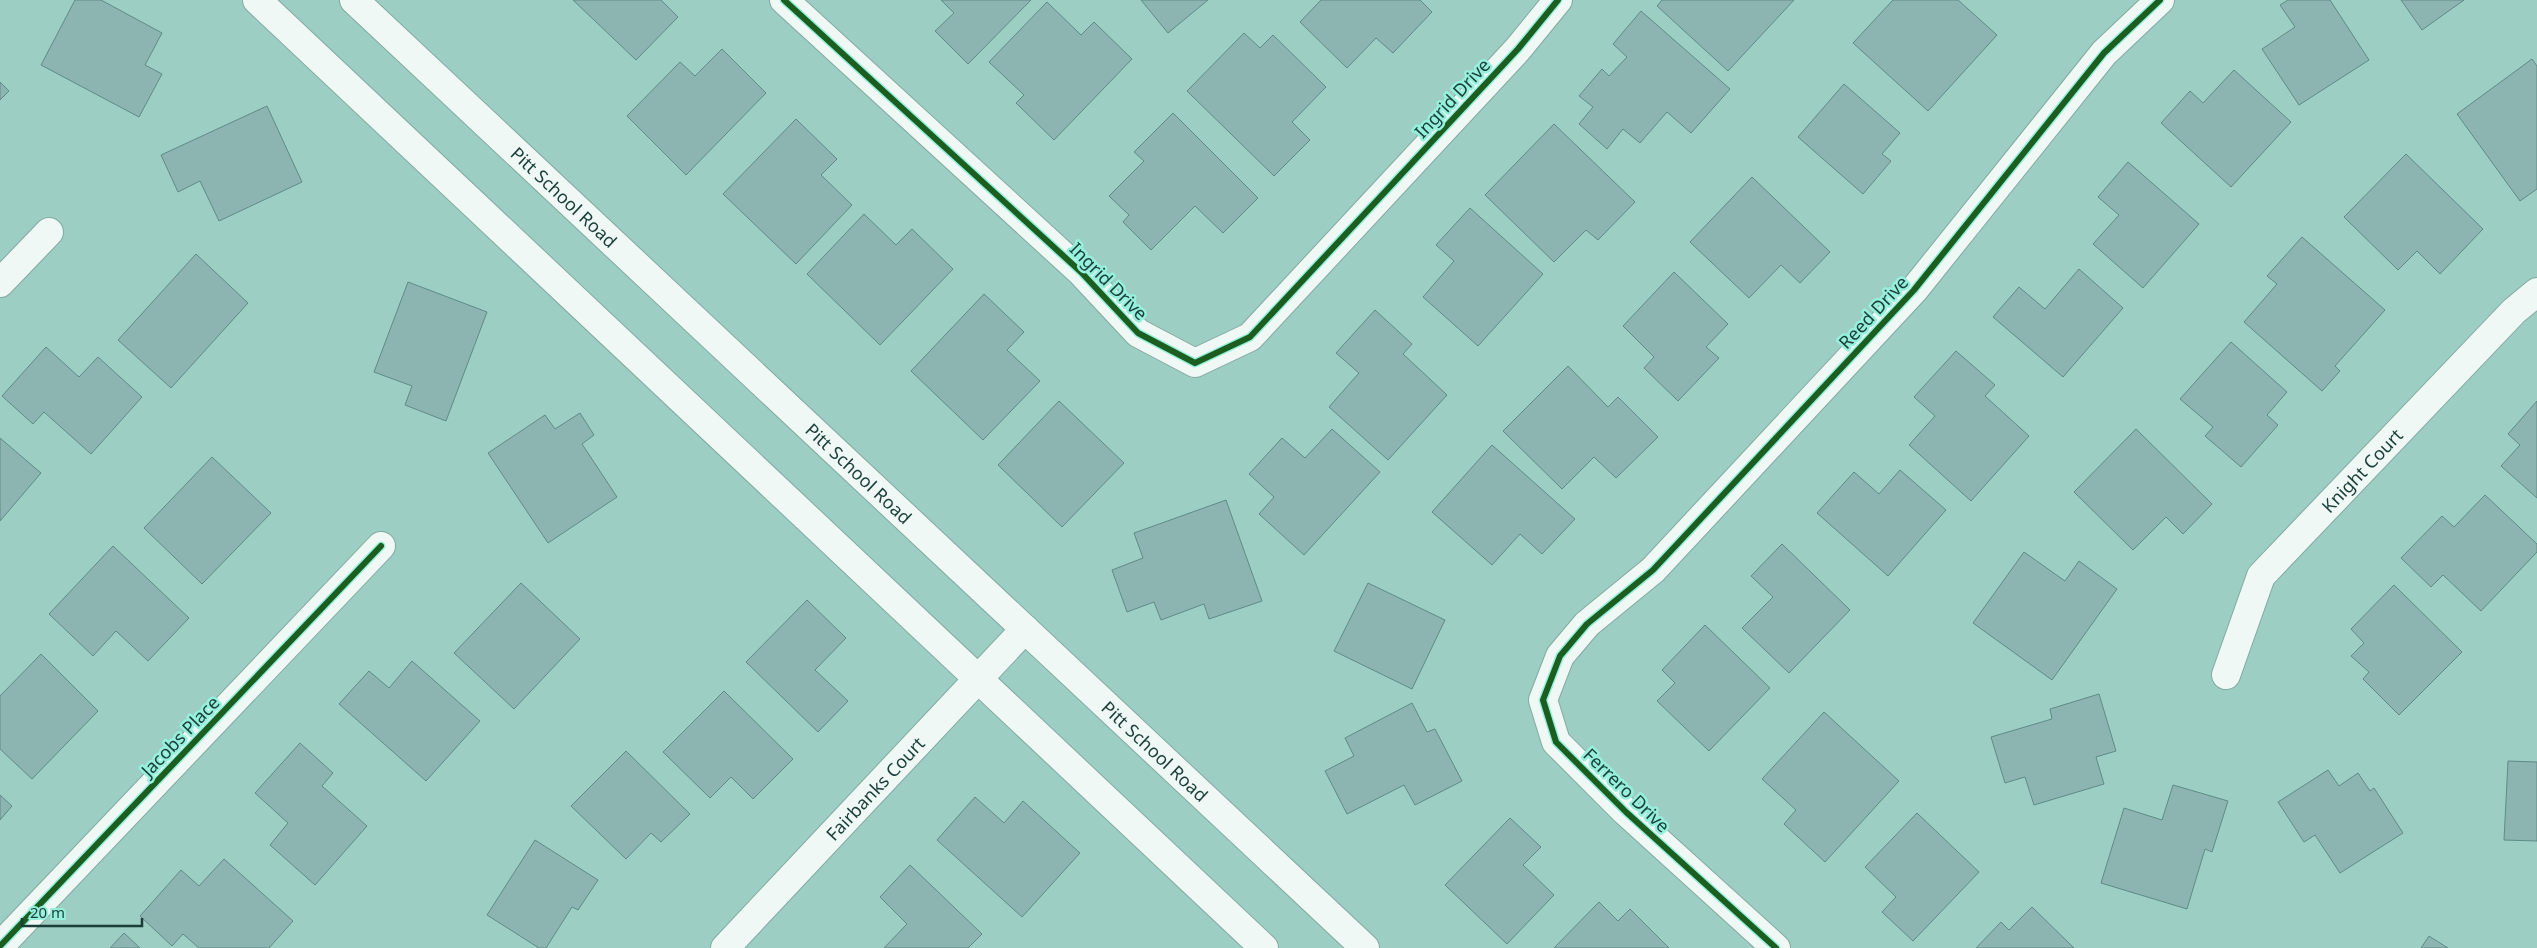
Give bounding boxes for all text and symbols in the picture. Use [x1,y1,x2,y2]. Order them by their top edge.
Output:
street label: Ingrid Drive [1409,53,1495,143]
street label: Pitt School Road [506,141,622,253]
street label: Ingrid Drive [1065,237,1153,325]
street label: Reed Drive [1833,270,1913,354]
street label: Pitt School Road [801,418,917,529]
street label: Knight Court [2316,423,2408,518]
street label: Jacobs Place [134,690,225,783]
street label: Pitt School Road [1097,695,1213,807]
street label: Fairbanks Court [820,731,930,846]
street label: Ferrero Drive [1579,743,1675,837]
scale bar [22,896,142,928]
text: 20 m [30,902,65,922]

